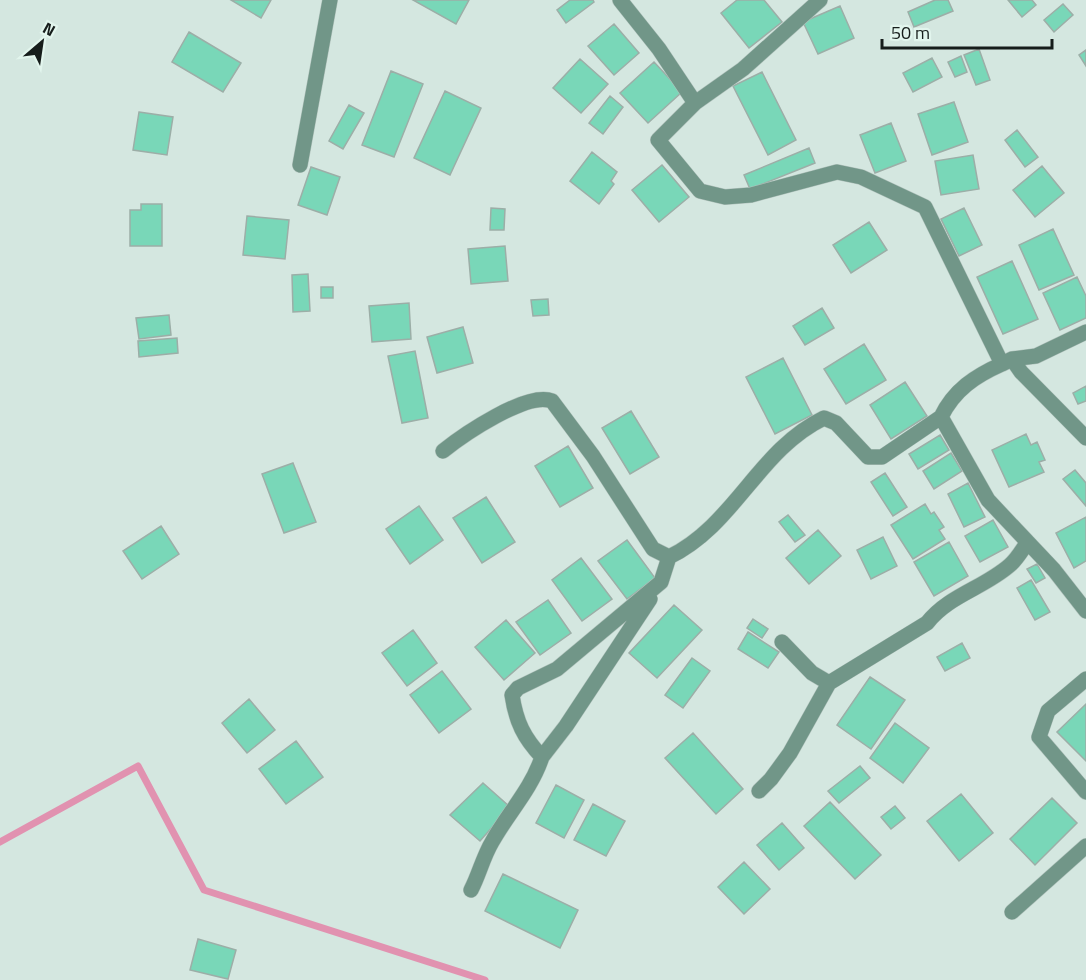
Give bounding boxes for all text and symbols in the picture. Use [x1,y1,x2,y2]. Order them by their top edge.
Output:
north arrow [12,12,72,72]
scale bar [882,12,1052,50]
text: N [39,16,60,42]
text: 50 m [891,19,930,46]

